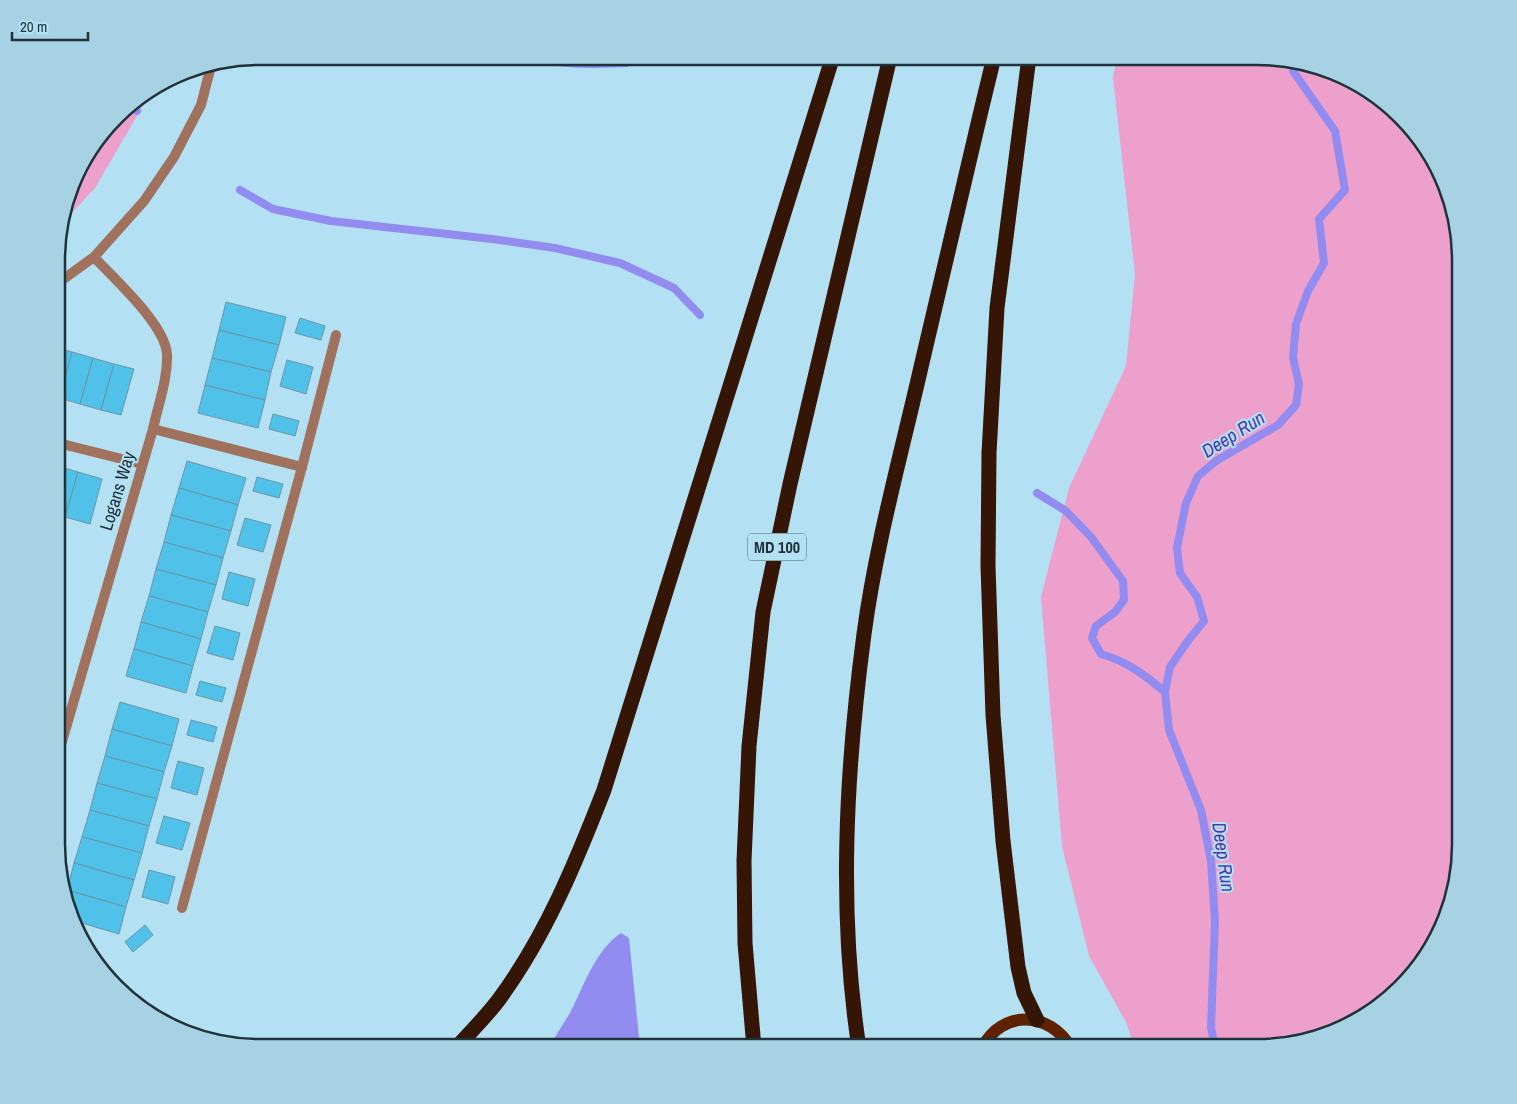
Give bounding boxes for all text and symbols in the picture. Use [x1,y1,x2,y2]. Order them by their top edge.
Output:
scale bar [12,10,89,42]
text: 20 m [20,16,47,37]
water label: Deep Run [1196,404,1270,464]
street label: Logans Way [93,448,141,534]
road number: MD 100 [748,534,806,560]
water label: Deep Run [1206,820,1242,894]

